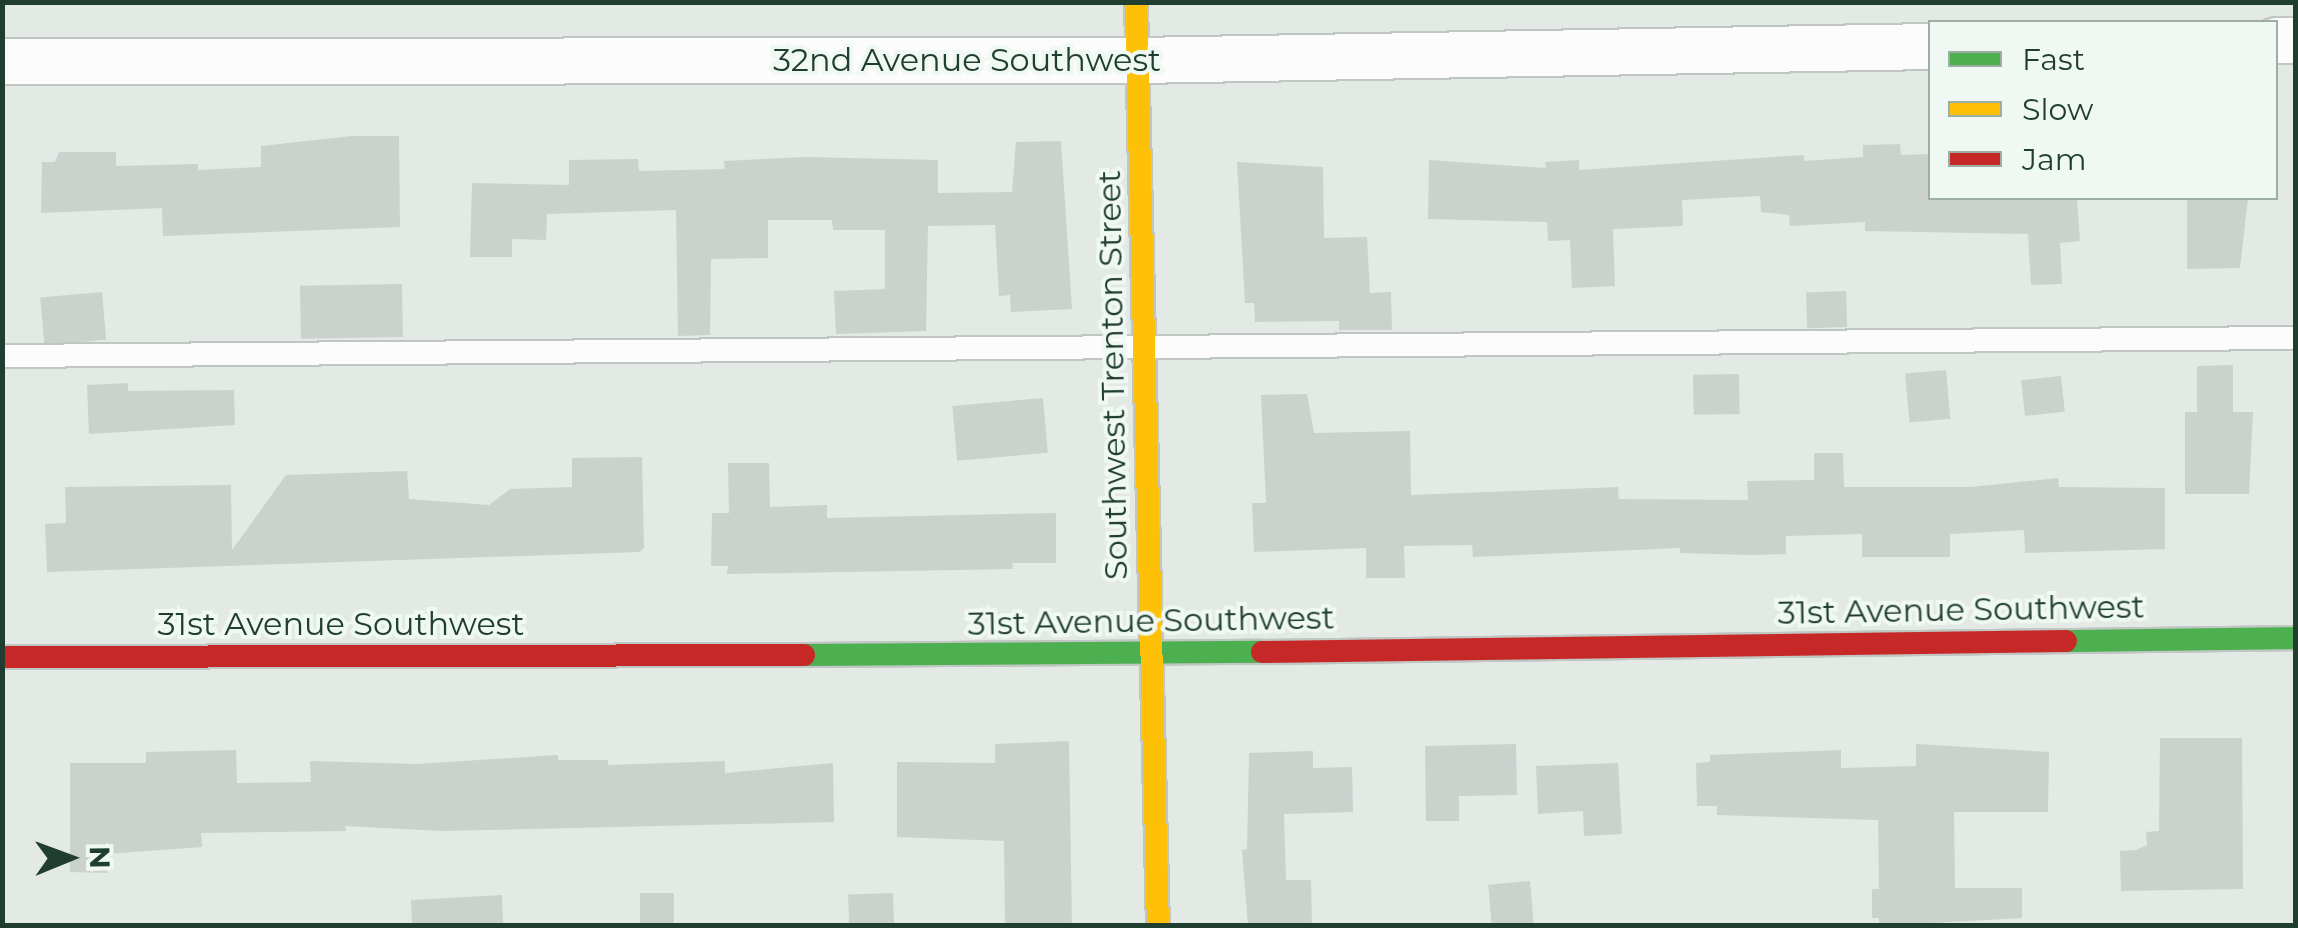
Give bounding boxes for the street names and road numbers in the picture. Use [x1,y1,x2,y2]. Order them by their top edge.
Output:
street label: 32nd Avenue Southwest [773,41,1161,79]
street label: Southwest Trenton Street [1090,170,1136,580]
street label: 31st Avenue Southwest [1777,588,2145,632]
street label: 31st Avenue Southwest [967,599,1335,643]
street label: 31st Avenue Southwest [158,605,524,643]

